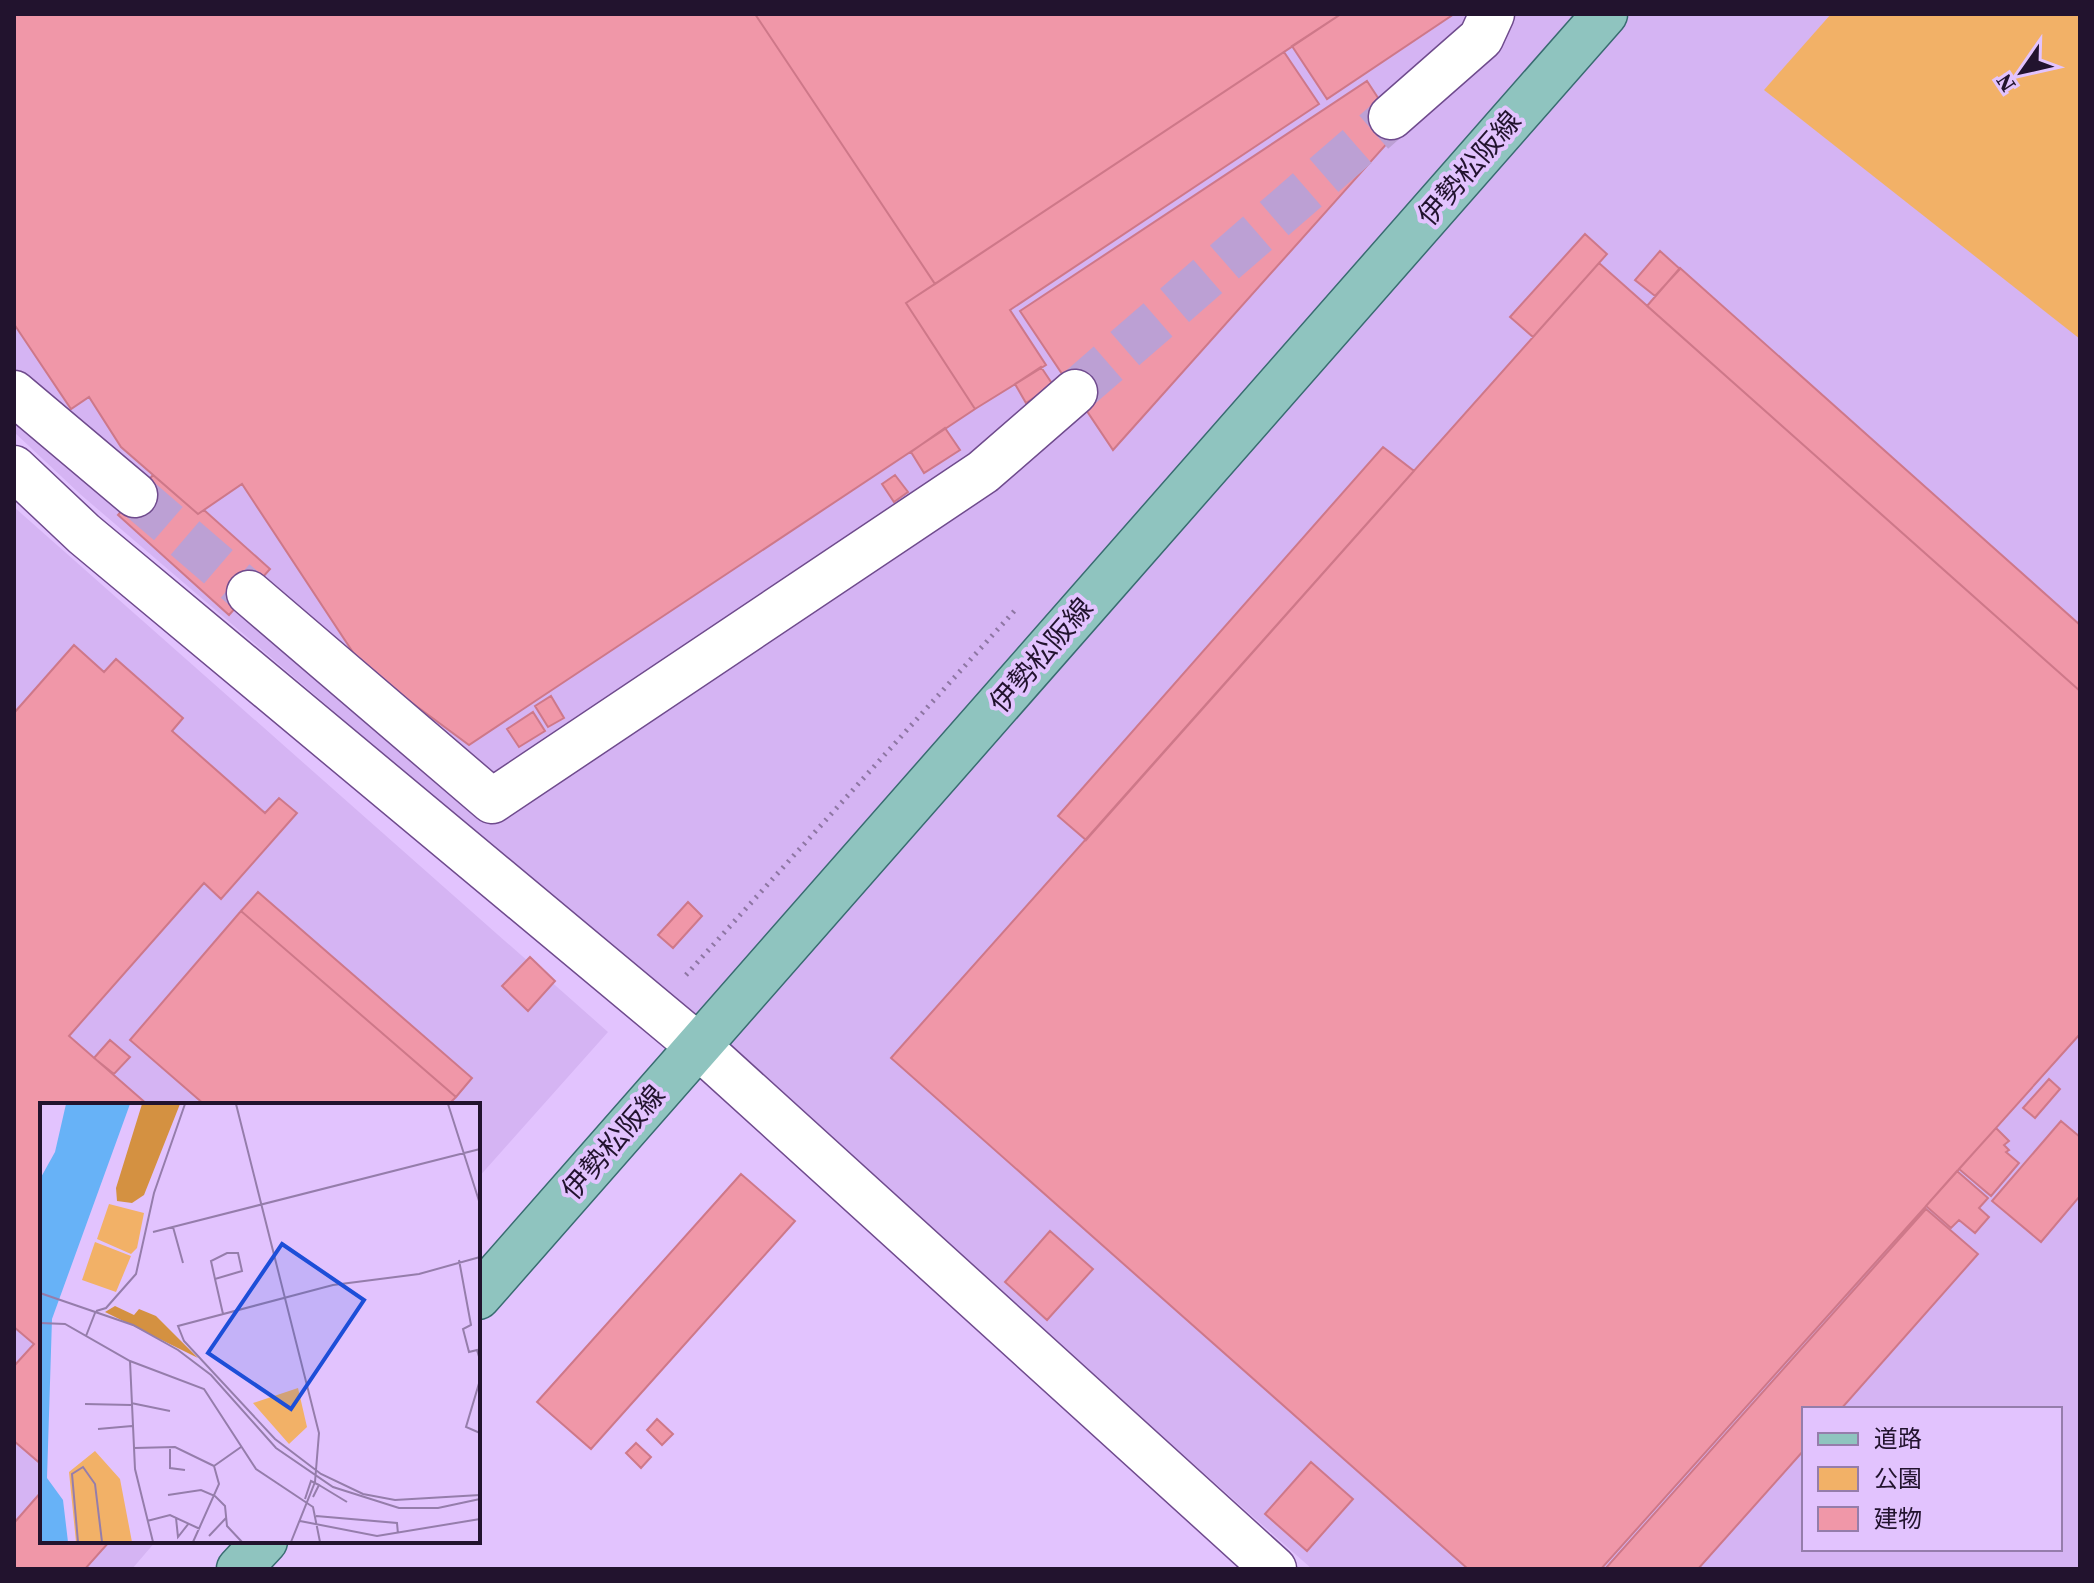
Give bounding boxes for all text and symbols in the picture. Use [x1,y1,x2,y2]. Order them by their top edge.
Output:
north arrow [1982,32,2062,112]
text: N [1989,68,2022,98]
street label: 伊勢松阪線 [1409,103,1529,233]
street label: 伊勢松阪線 [981,590,1101,720]
street label: 伊勢松阪線 [553,1077,673,1207]
inset map [40,1103,480,1543]
legend [1802,1407,2062,1551]
text: 道路 [1874,1422,1922,1455]
text: 公園 [1874,1462,1922,1495]
text: 建物 [1874,1502,1922,1535]

